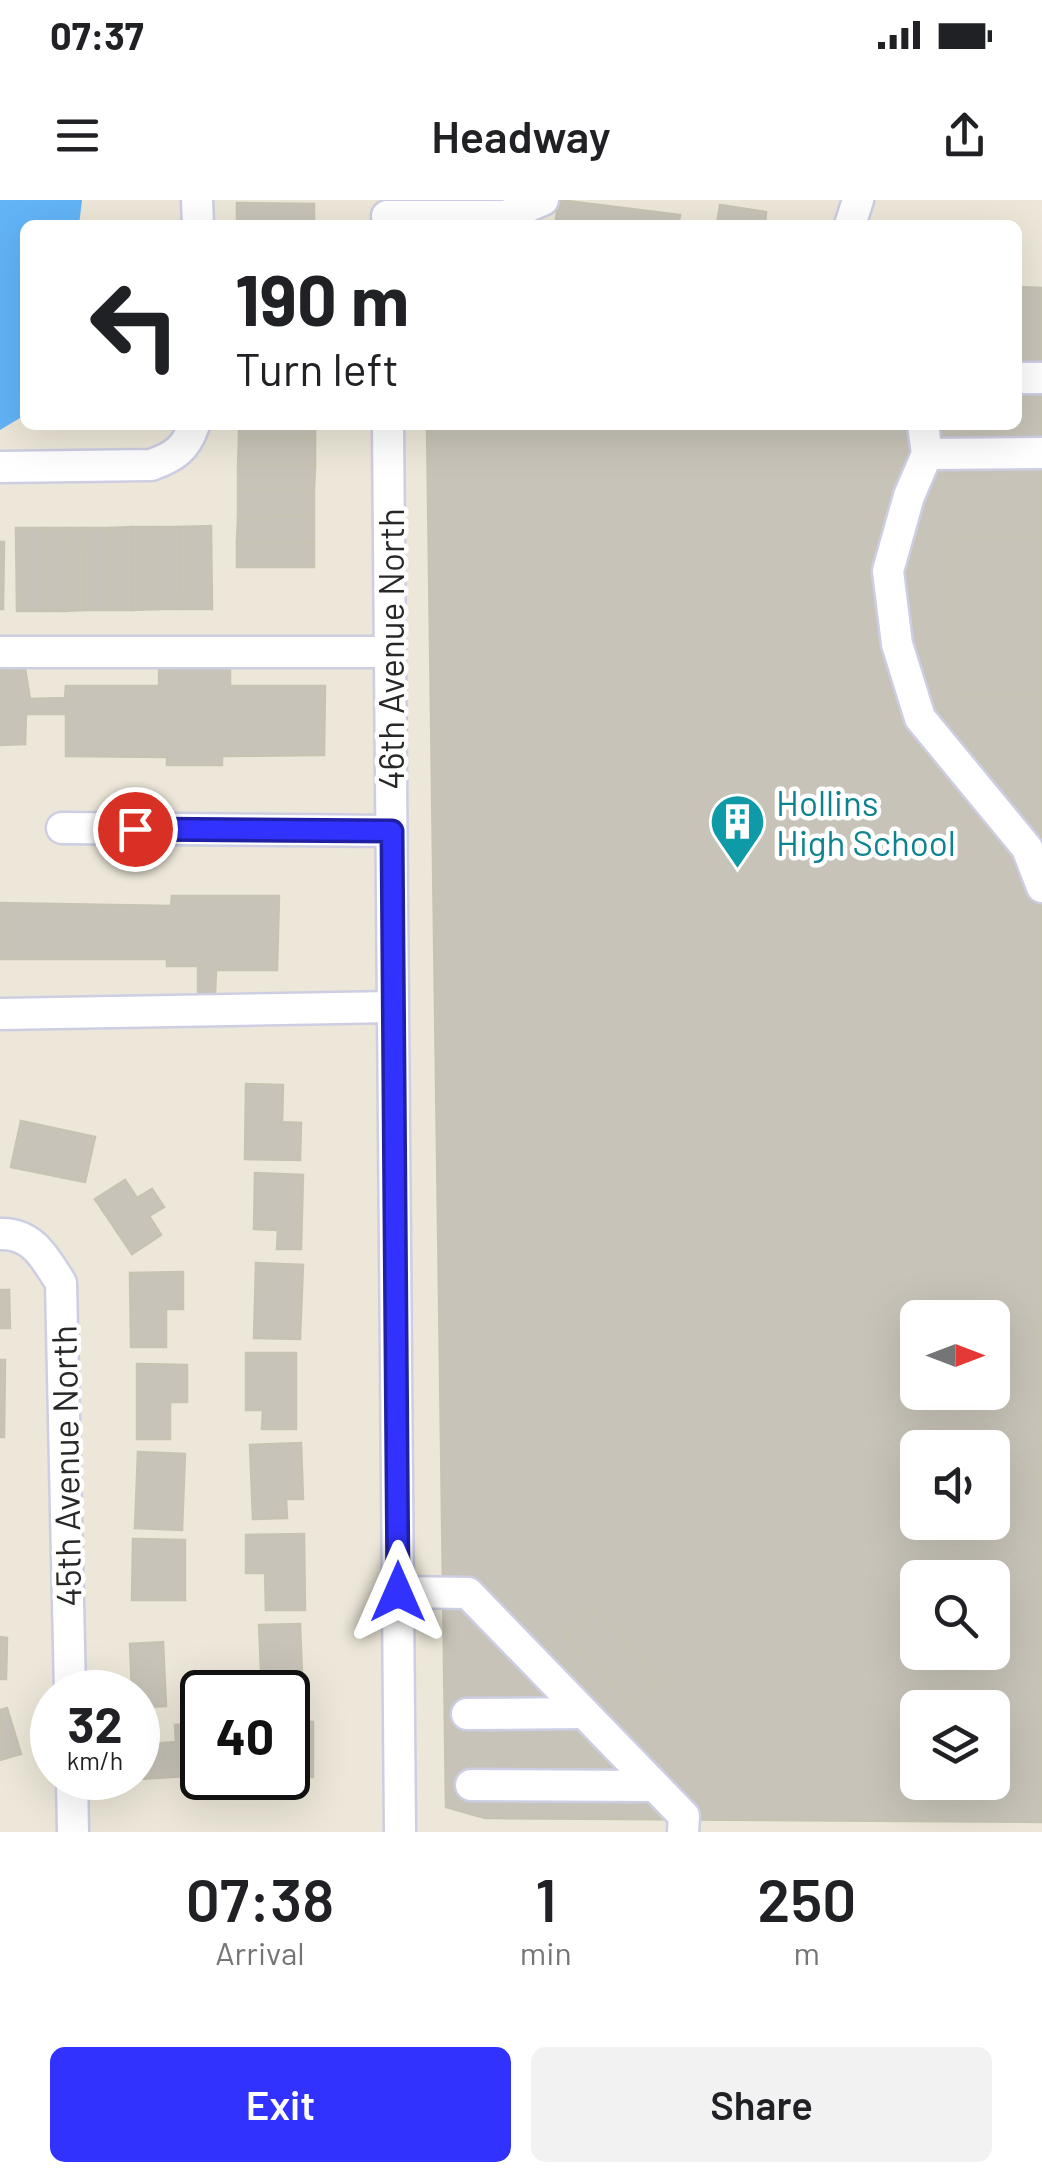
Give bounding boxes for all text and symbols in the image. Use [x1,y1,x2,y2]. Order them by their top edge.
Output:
text: 07:37 [50,12,144,58]
icon: menu [50,108,105,163]
text: Headway [431,108,611,162]
icon: share [937,108,992,163]
text: 190 m [235,256,409,340]
icon: left [70,260,200,390]
text: Turn left [235,341,399,395]
street label: 46th Avenue North [369,508,411,790]
place label: Hollins High School [776,781,956,863]
pin [93,787,178,872]
building icon: Hollins High School [707,792,767,871]
icon: arrive [108,802,163,857]
north arrow [900,1300,1010,1410]
map controls [900,1300,1010,1800]
street label: 45th Avenue North [42,1325,88,1607]
button: sound [900,1430,1010,1540]
position arrow [346,1540,450,1644]
button: search [900,1560,1010,1670]
speed limit sign: 40 [180,1670,310,1800]
button: layers [900,1690,1010,1800]
text: 32 [67,1693,122,1753]
text: km/h [67,1745,123,1775]
text: 07:38 [186,1862,334,1934]
text: 1 [535,1862,556,1934]
text: 250 [757,1862,856,1934]
text: Arrival [215,1933,305,1971]
text: min [520,1933,572,1971]
text: m [794,1933,820,1971]
button: Exit [50,2047,511,2162]
button: Share [531,2047,992,2162]

